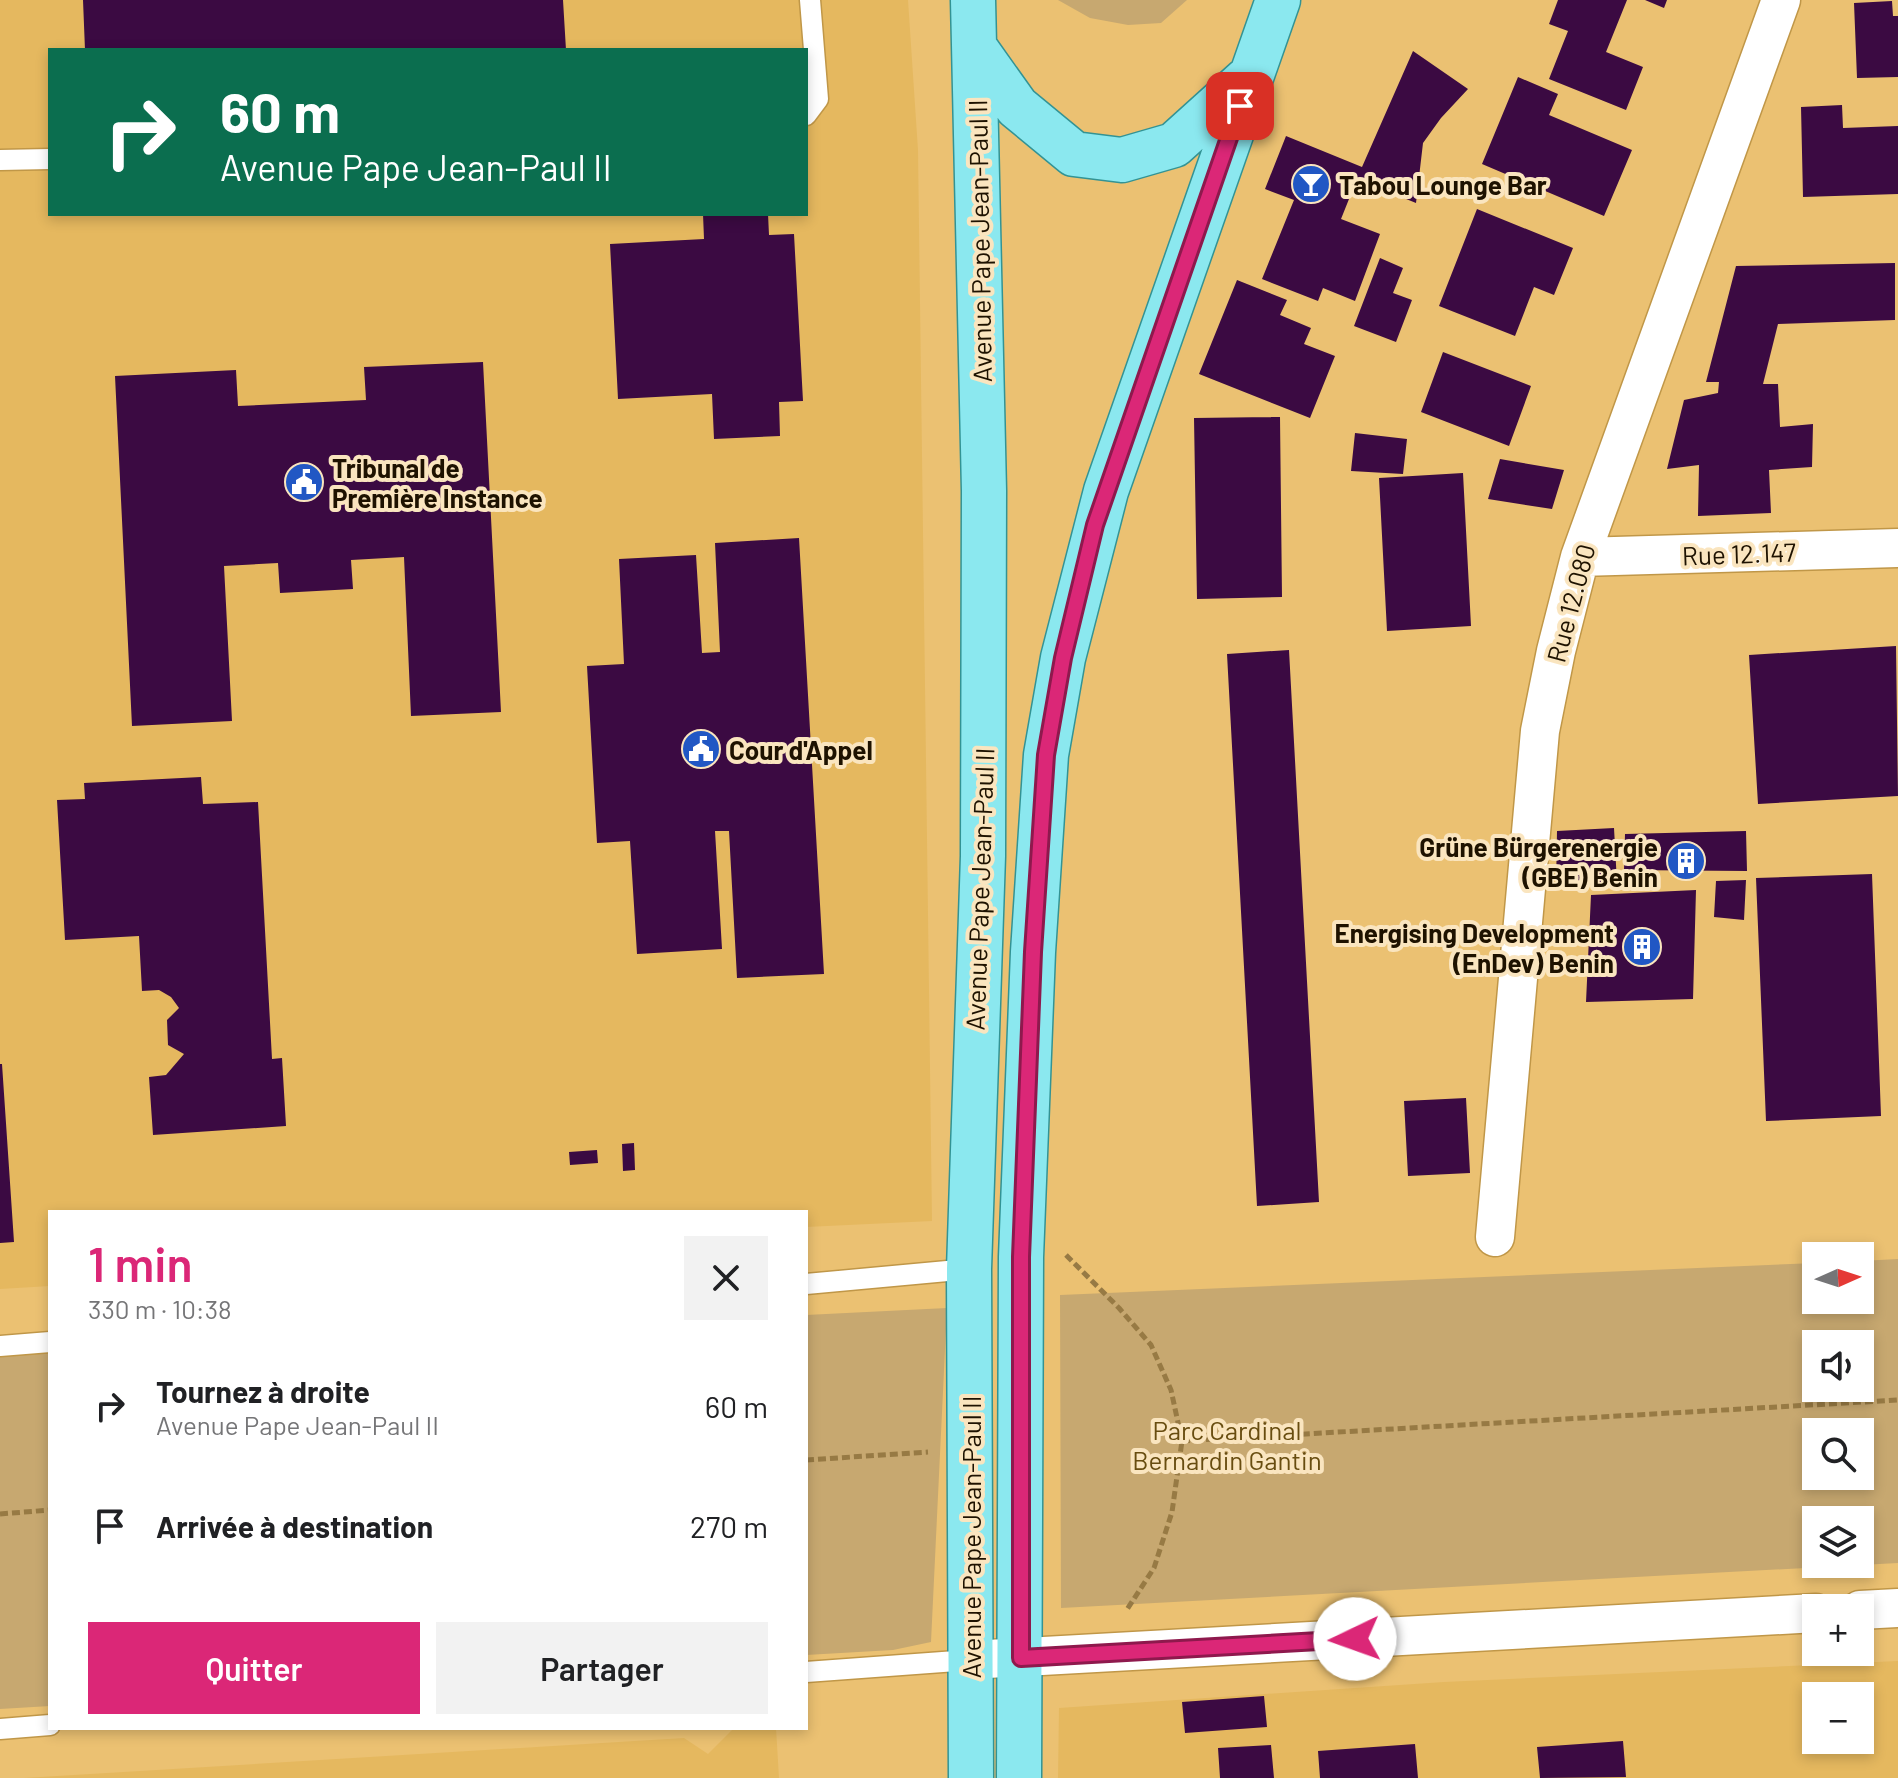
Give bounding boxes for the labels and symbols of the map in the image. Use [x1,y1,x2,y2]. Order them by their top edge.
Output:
pin [1206,72,1274,140]
street label: Avenue Pape Jean-Paul II [961,99,997,383]
bar icon: Tabou Lounge Bar [1290,163,1332,205]
place label: Tabou Lounge Bar [1339,169,1547,200]
place label: Tribunal de Première Instance [332,452,543,513]
public building icon: Tribunal de Première Instance [283,461,325,503]
street label: Rue 12.147 [1681,536,1797,570]
street label: Rue 12.080 [1539,540,1601,666]
public building icon: Cour d'Appel [680,728,722,770]
place label: Cour d'Appel [729,734,873,765]
street label: Avenue Pape Jean-Paul II [959,747,999,1031]
place label: Grüne Bürgerenergie (GBE) Benin [1419,831,1658,892]
building icon: Grüne Bürgerenergie (GBE) Benin [1665,840,1707,882]
place label: Energising Development (EnDev) Benin [1335,917,1614,978]
building icon: Energising Development (EnDev) Benin [1621,926,1663,968]
north arrow [1802,1242,1874,1314]
street label: Avenue Pape Jean-Paul II [955,1396,986,1678]
park label: Parc Cardinal Bernardin Gantin [1132,1414,1322,1475]
position arrow [1313,1597,1397,1681]

